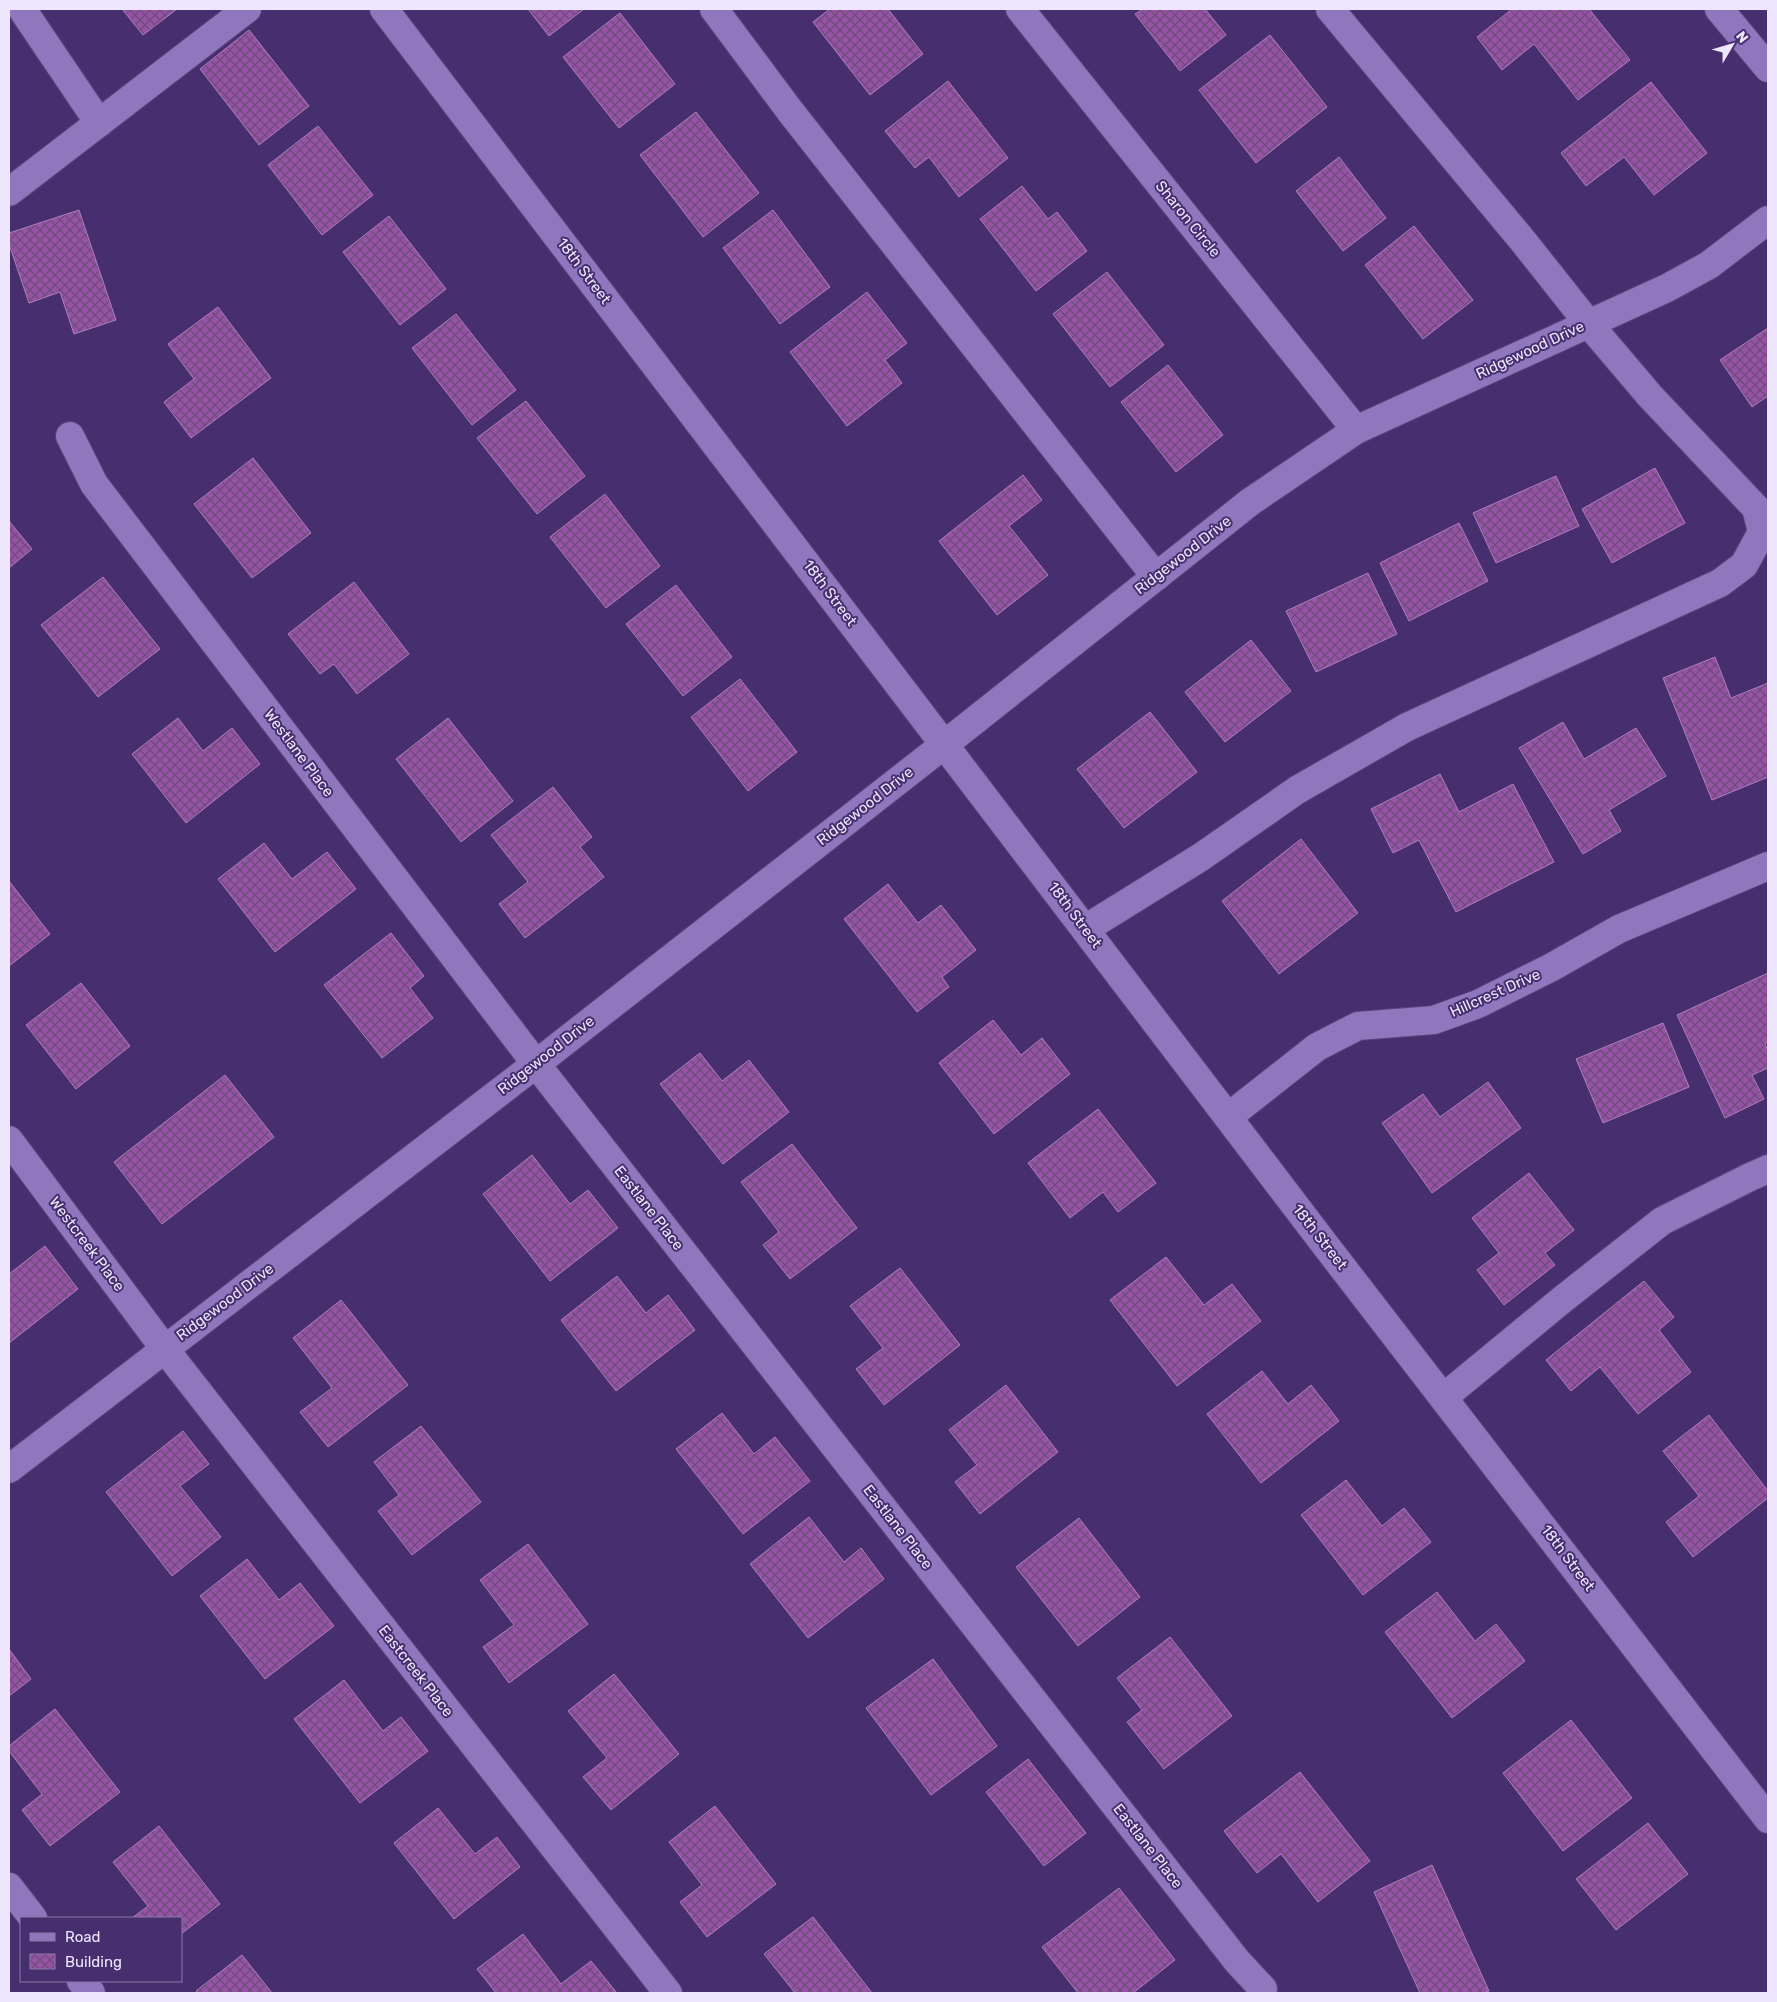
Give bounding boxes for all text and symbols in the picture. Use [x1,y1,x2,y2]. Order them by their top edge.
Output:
north arrow [1707,20,1757,70]
text: N [1732,28,1752,47]
street label: Sharon Circle [1152,177,1224,261]
street label: 18th Street [553,234,615,308]
street label: Ridgewood Drive [1473,317,1587,383]
street label: Ridgewood Drive [1131,512,1235,598]
street label: 18th Street [799,556,861,630]
street label: Westlane Place [260,706,338,800]
street label: Ridgewood Drive [813,763,917,849]
street label: 18th Street [1044,878,1106,952]
street label: Hillcrest Drive [1447,965,1543,1021]
street label: Ridgewood Drive [494,1012,598,1098]
street label: Eastlane Place [610,1162,688,1254]
street label: Westcreek Place [46,1193,128,1295]
street label: 18th Street [1289,1201,1351,1273]
street label: Ridgewood Drive [173,1260,277,1344]
street label: Eastlane Place [859,1481,937,1573]
street label: 18th Street [1537,1521,1599,1595]
street label: Eastcreek Place [375,1622,457,1720]
street label: Eastlane Place [1109,1800,1187,1892]
legend [20,1917,182,1982]
text: Road [65,1928,101,1946]
text: Building [65,1953,122,1971]

